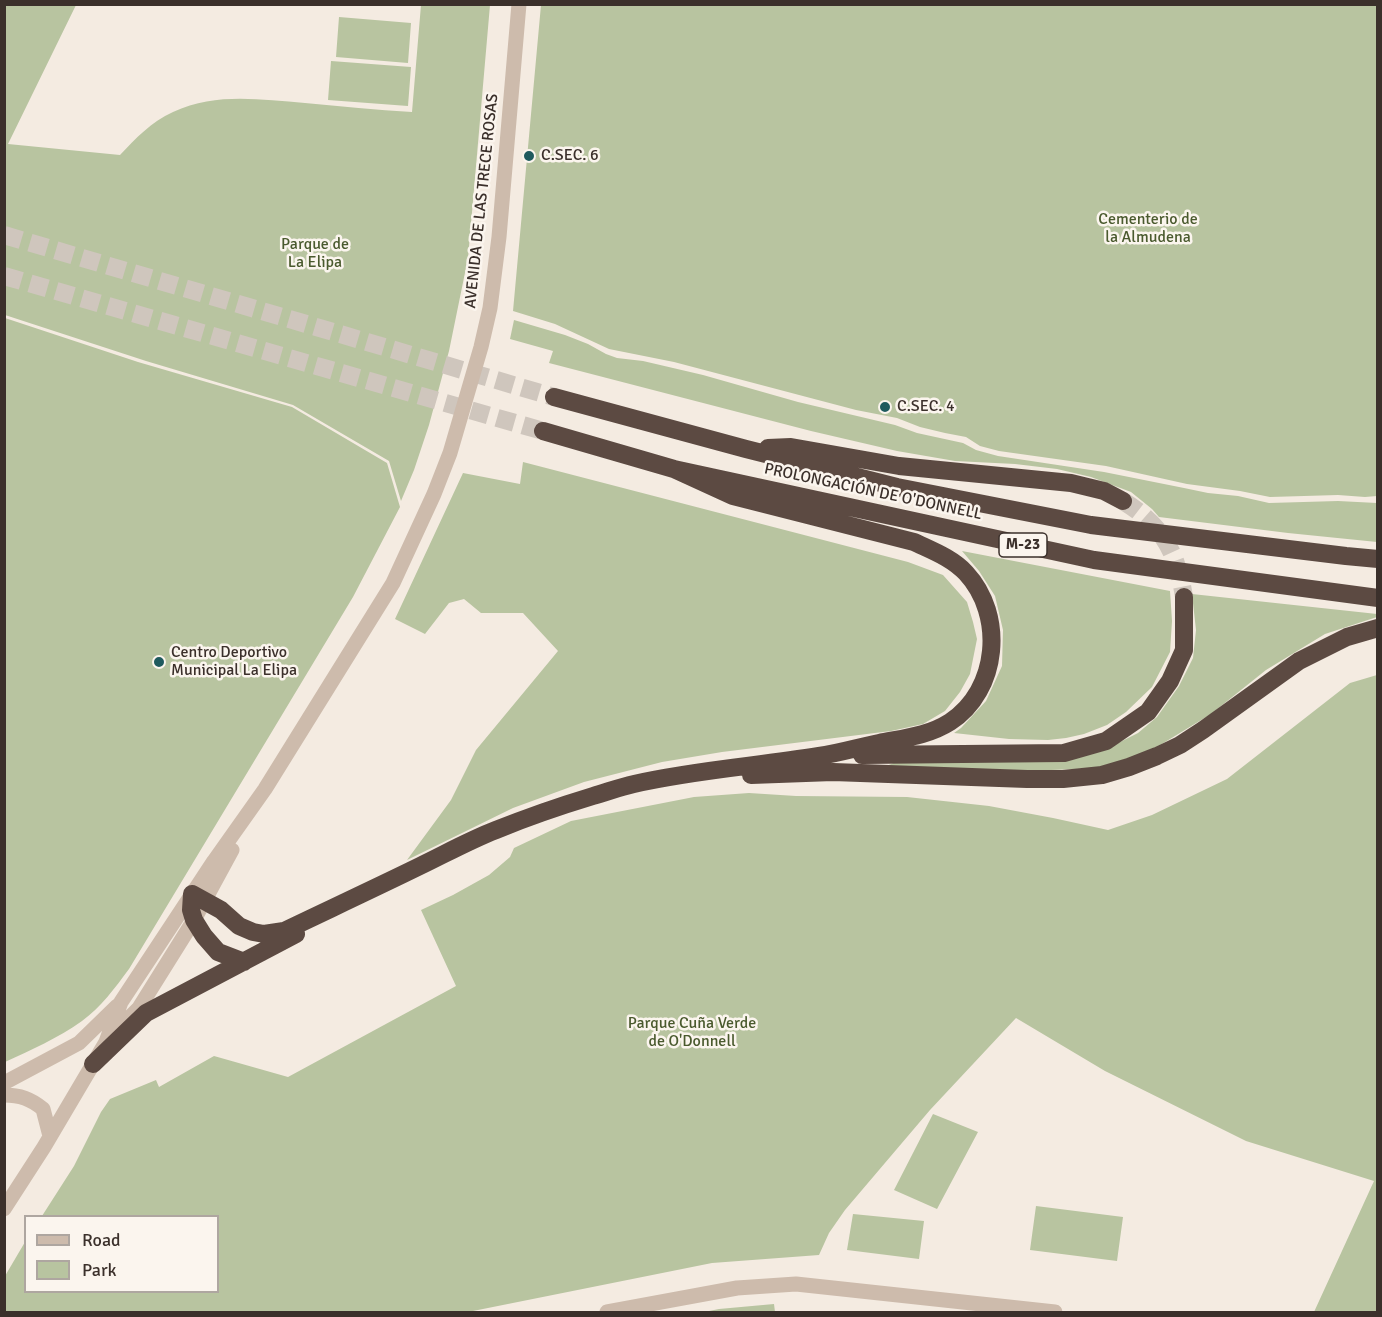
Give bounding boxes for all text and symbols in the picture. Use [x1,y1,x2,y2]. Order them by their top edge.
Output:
street label: AVENIDA DE LAS TRECE ROSAS [461,93,503,309]
place label: C.SEC. 6 [541,146,599,166]
marker: C.SEC. 6 [522,149,536,163]
park label: Cementerio de la Almudena [1098,210,1198,248]
park label: Parque de La Elipa [281,235,349,273]
place label: C.SEC. 4 [897,397,955,417]
marker: C.SEC. 4 [878,400,892,414]
street label: PROLONGACIÓN DE O'DONNELL [762,460,984,524]
road number: M-23 [999,533,1047,557]
place label: Centro Deportivo Municipal La Elipa [171,643,297,681]
marker: Centro Deportivo Municipal La Elipa [152,655,166,669]
park label: Parque Cuña Verde de O'Donnell [628,1014,756,1052]
legend [24,1215,219,1293]
text: Road [82,1229,121,1251]
text: Park [82,1259,117,1281]

